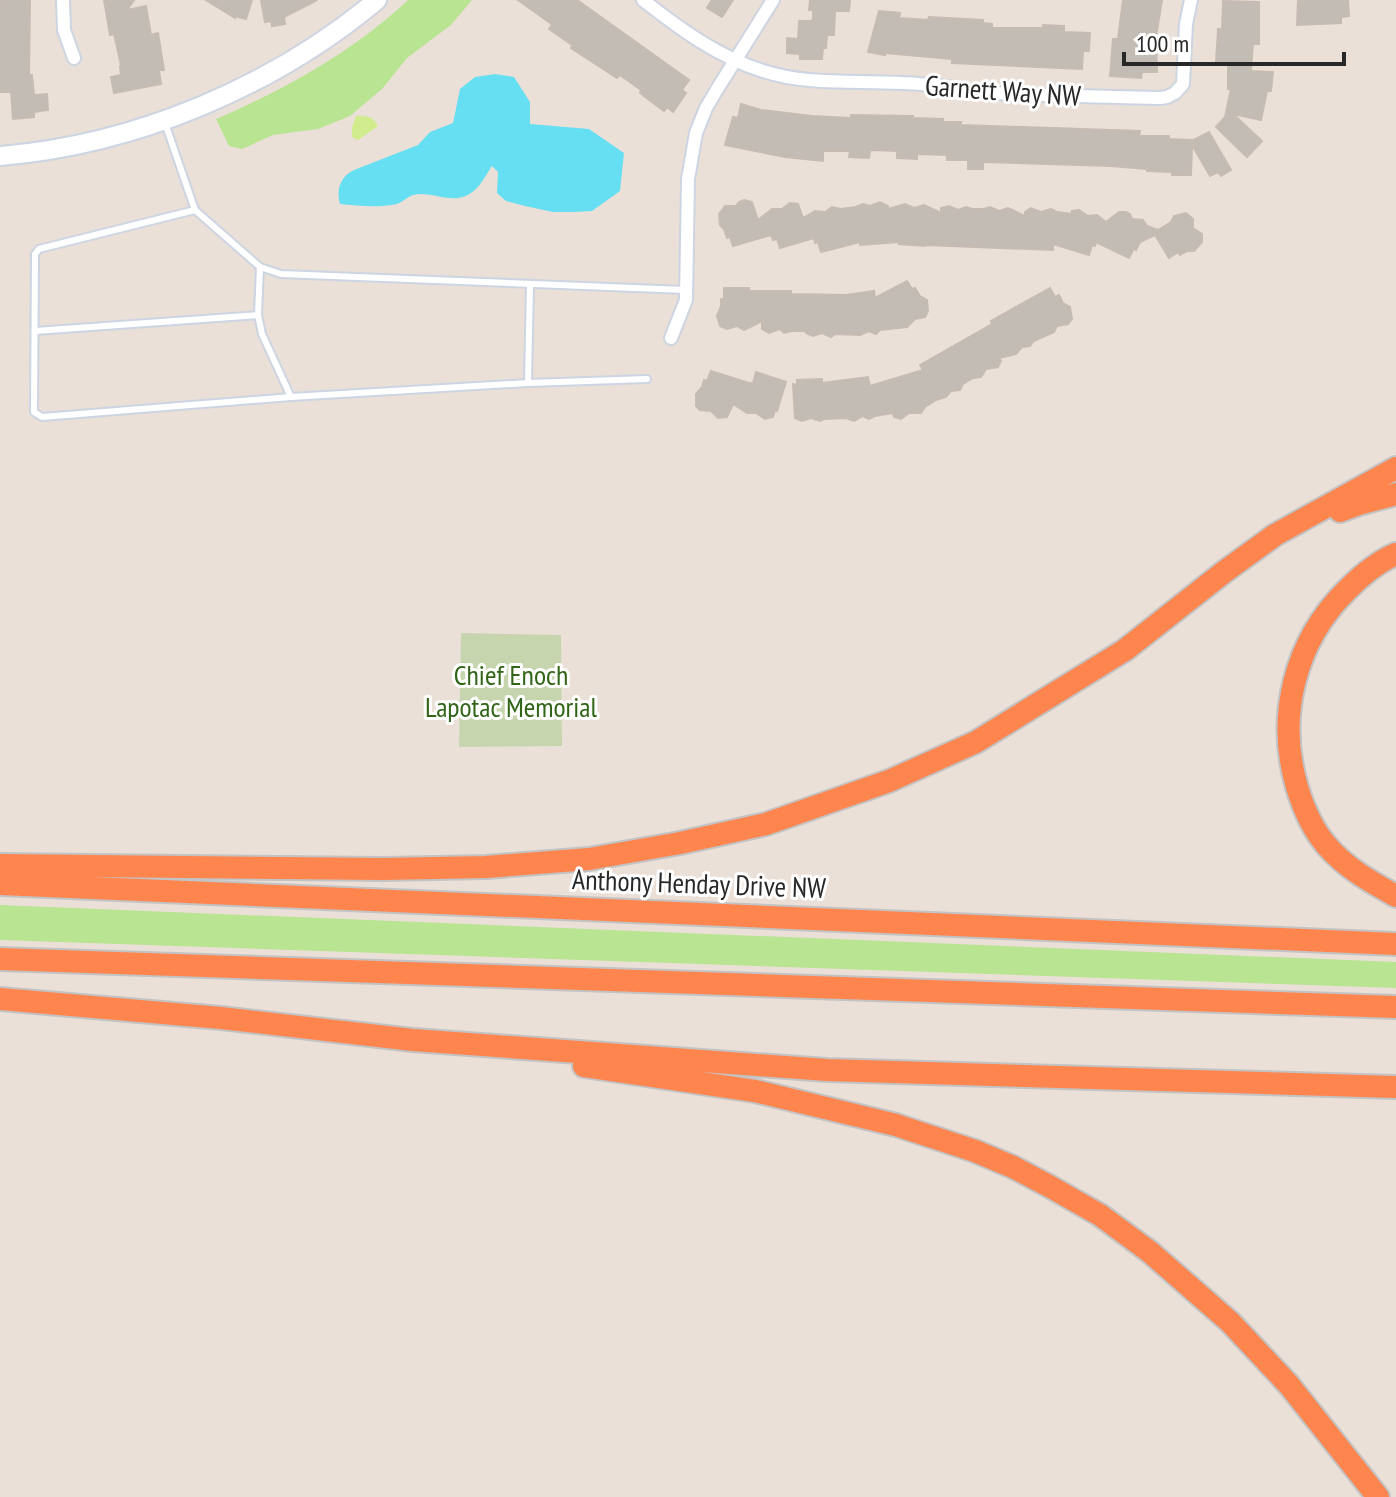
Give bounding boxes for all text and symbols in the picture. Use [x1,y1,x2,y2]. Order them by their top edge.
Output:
scale bar [1124,16,1344,66]
text: 100 m [1136,28,1189,59]
street label: Garnett Way NW [924,66,1082,114]
park label: Chief Enoch Lapotac Memorial [425,656,598,725]
street label: Anthony Henday Drive NW [571,860,827,906]

